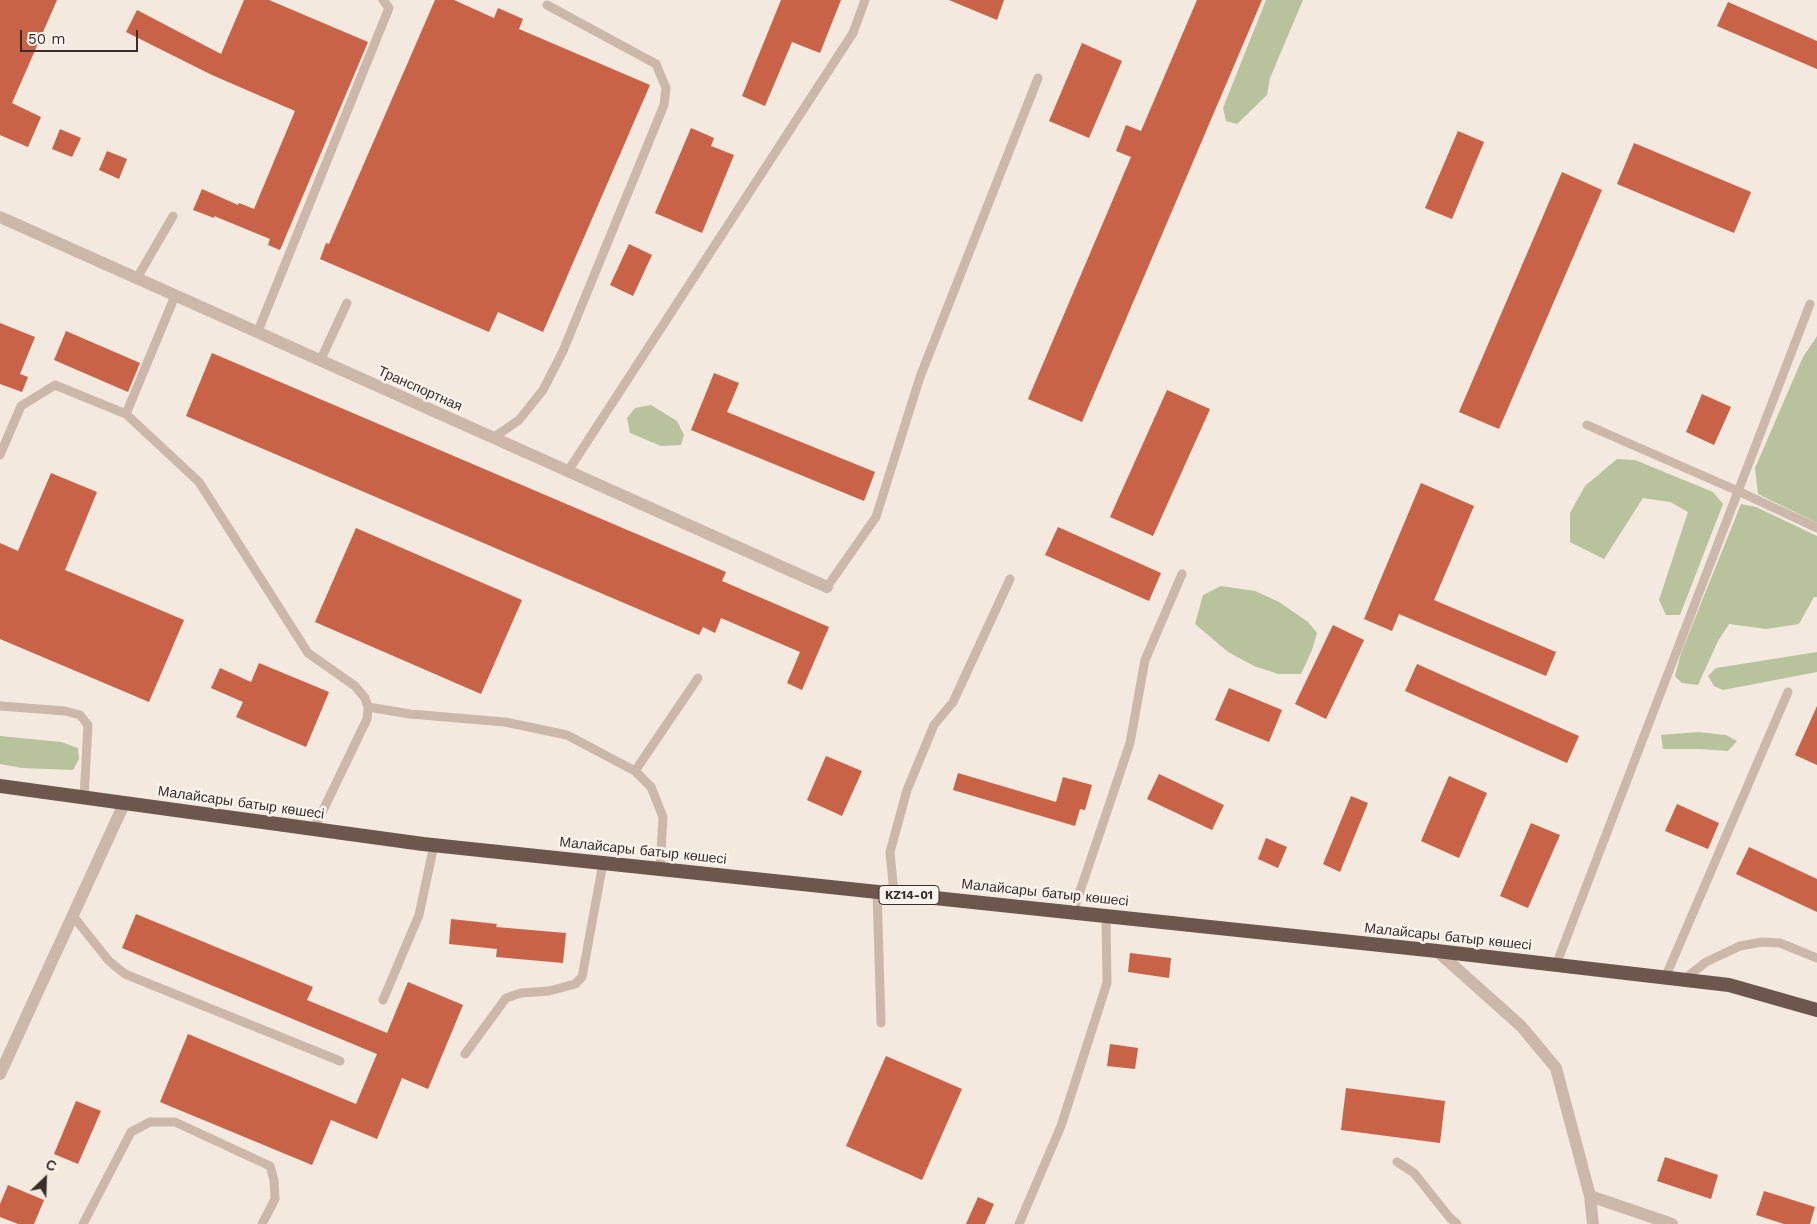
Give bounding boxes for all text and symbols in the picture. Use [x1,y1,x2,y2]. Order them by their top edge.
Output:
scale bar [22,20,140,52]
text: 50 m [28,30,65,48]
street label: Транспортная [375,363,465,415]
street label: Малайсары батыр көшесі [157,783,325,823]
street label: Малайсары батыр көшесі [559,834,727,868]
street label: Малайсары батыр көшесі [961,876,1129,910]
road number: KZ14-01 [879,886,939,904]
street label: Малайсары батыр көшесі [1364,920,1532,954]
north arrow [20,1154,70,1204]
text: С [43,1156,59,1175]

